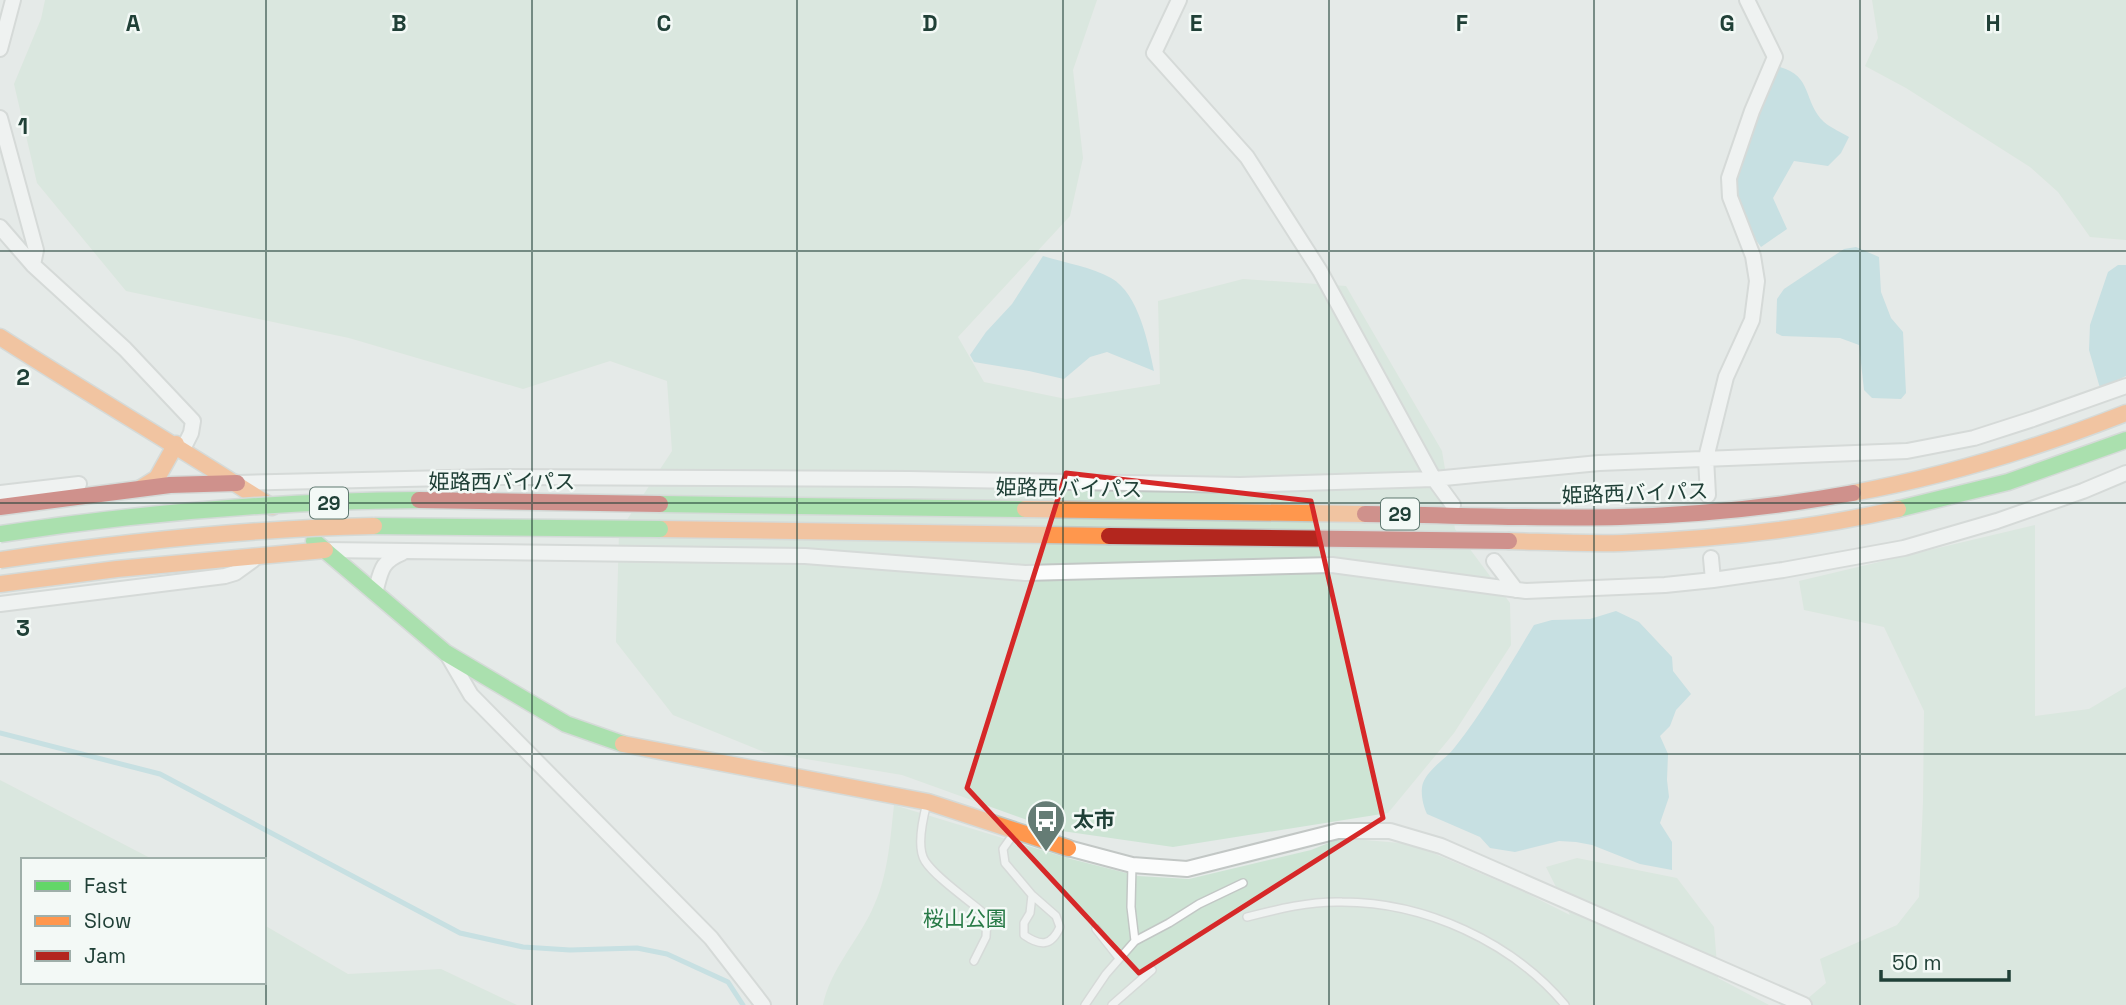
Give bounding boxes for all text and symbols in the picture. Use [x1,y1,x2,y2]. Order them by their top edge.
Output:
text: A [126,8,141,38]
text: B [391,8,407,38]
text: C [657,8,671,38]
text: D [922,8,938,38]
text: E [1190,8,1202,38]
text: F [1456,8,1468,38]
text: G [1719,8,1735,38]
text: H [1985,8,2001,38]
text: 1 [18,111,28,141]
text: 2 [16,362,30,392]
street label: 姫路西バイパス [429,468,575,495]
street label: 姫路西バイパス [995,473,1143,503]
street label: 姫路西バイパス [1561,477,1709,509]
road number: 29 [310,488,348,518]
road number: 29 [1381,499,1419,530]
text: 3 [16,613,30,643]
bus stop icon: 太市 [1025,798,1067,853]
place label: 太市 [1073,806,1115,833]
legend [21,858,266,984]
text: Fast [84,872,128,899]
park label: 桜山公園 [923,905,1007,932]
text: Slow [84,907,132,934]
scale bar [1881,939,2009,983]
text: Jam [84,942,126,969]
text: 50 m [1892,949,1942,976]

